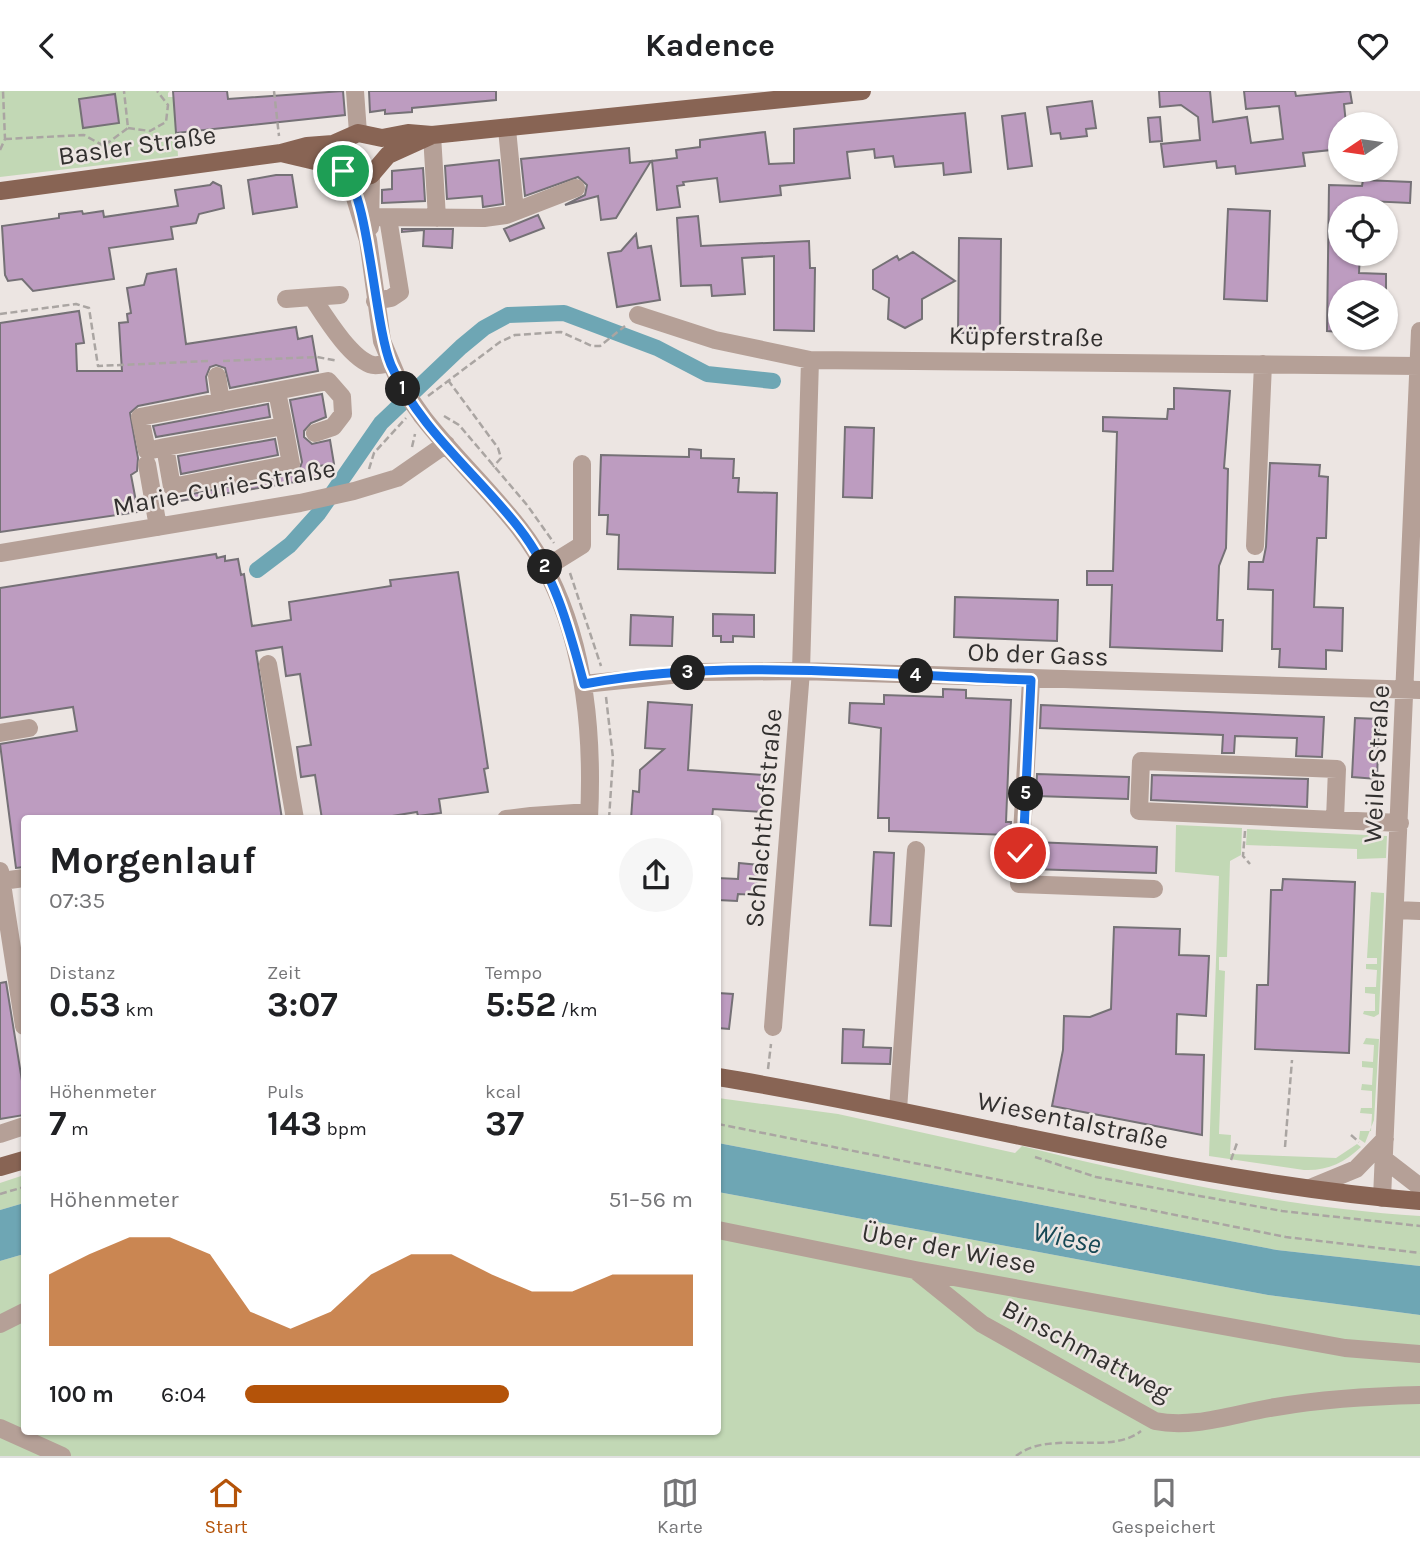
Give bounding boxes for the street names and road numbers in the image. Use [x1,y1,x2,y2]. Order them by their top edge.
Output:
street label: Basler Straße [56,119,218,172]
street label: Küpferstraße [948,320,1104,353]
street label: Marie-Curie-Straße [110,453,338,522]
street label: Ob der Gass [967,637,1109,672]
street label: Weiler Straße [1357,684,1396,844]
street label: Schlachthofstraße [738,707,789,929]
street label: Wiesentalstraße [974,1085,1171,1156]
street label: Über der Wiese [859,1216,1039,1281]
street label: Binschmattweg [997,1293,1177,1408]

